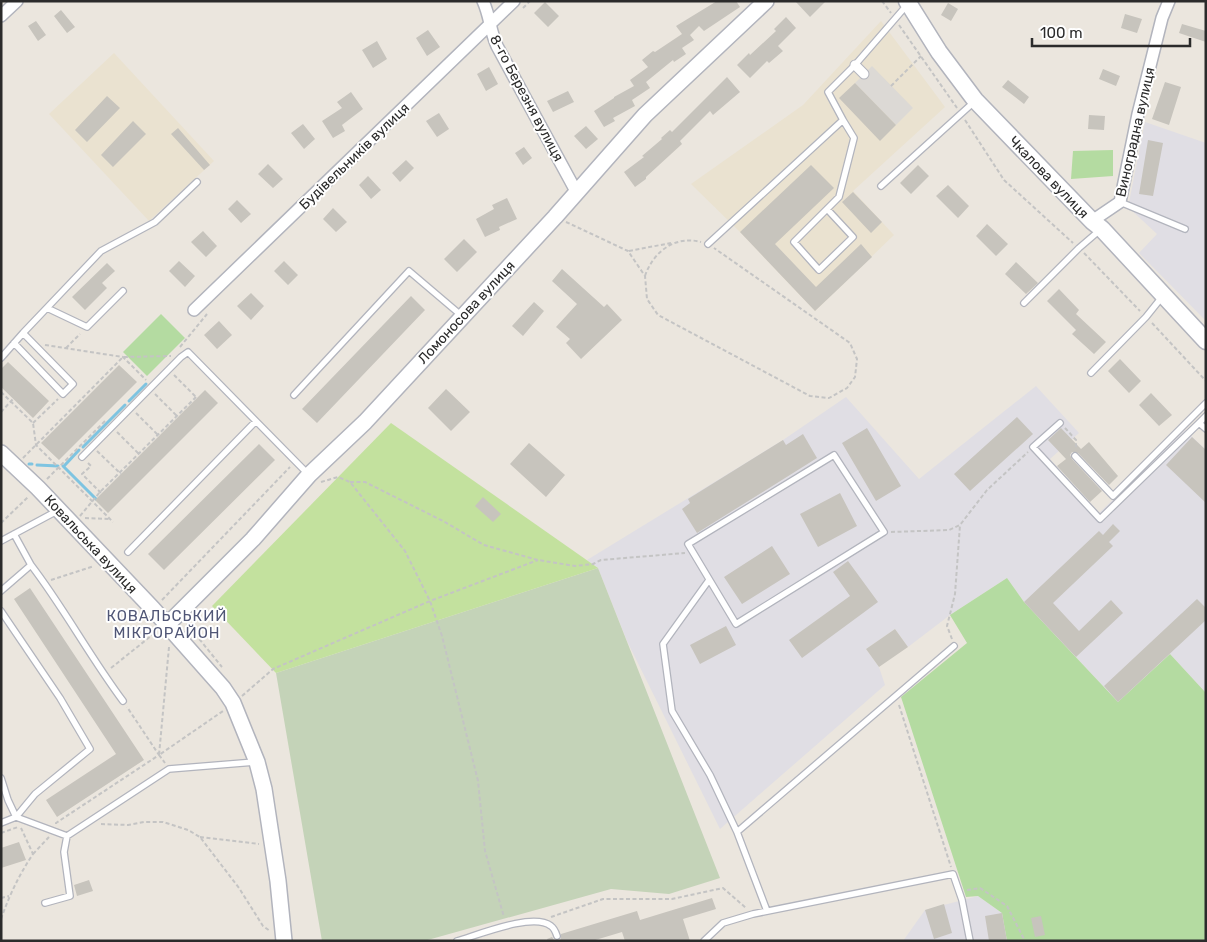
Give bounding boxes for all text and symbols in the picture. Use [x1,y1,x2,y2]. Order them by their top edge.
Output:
scale bar [1032,15,1190,47]
text: 100 m [1040,24,1082,42]
street label: 8-го Березня вулиця [486,32,567,164]
street label: Виноградна вулиця [1112,66,1159,199]
street label: Будівельників вулиця [296,99,413,213]
street label: Чкалова вулиця [1005,133,1092,222]
street label: Ломоносова вулиця [414,257,519,367]
street label: Ковальська вулиця [41,491,141,597]
district label: КОВАЛЬСЬКИЙ МІКРОРАЙОН [107,607,227,642]

